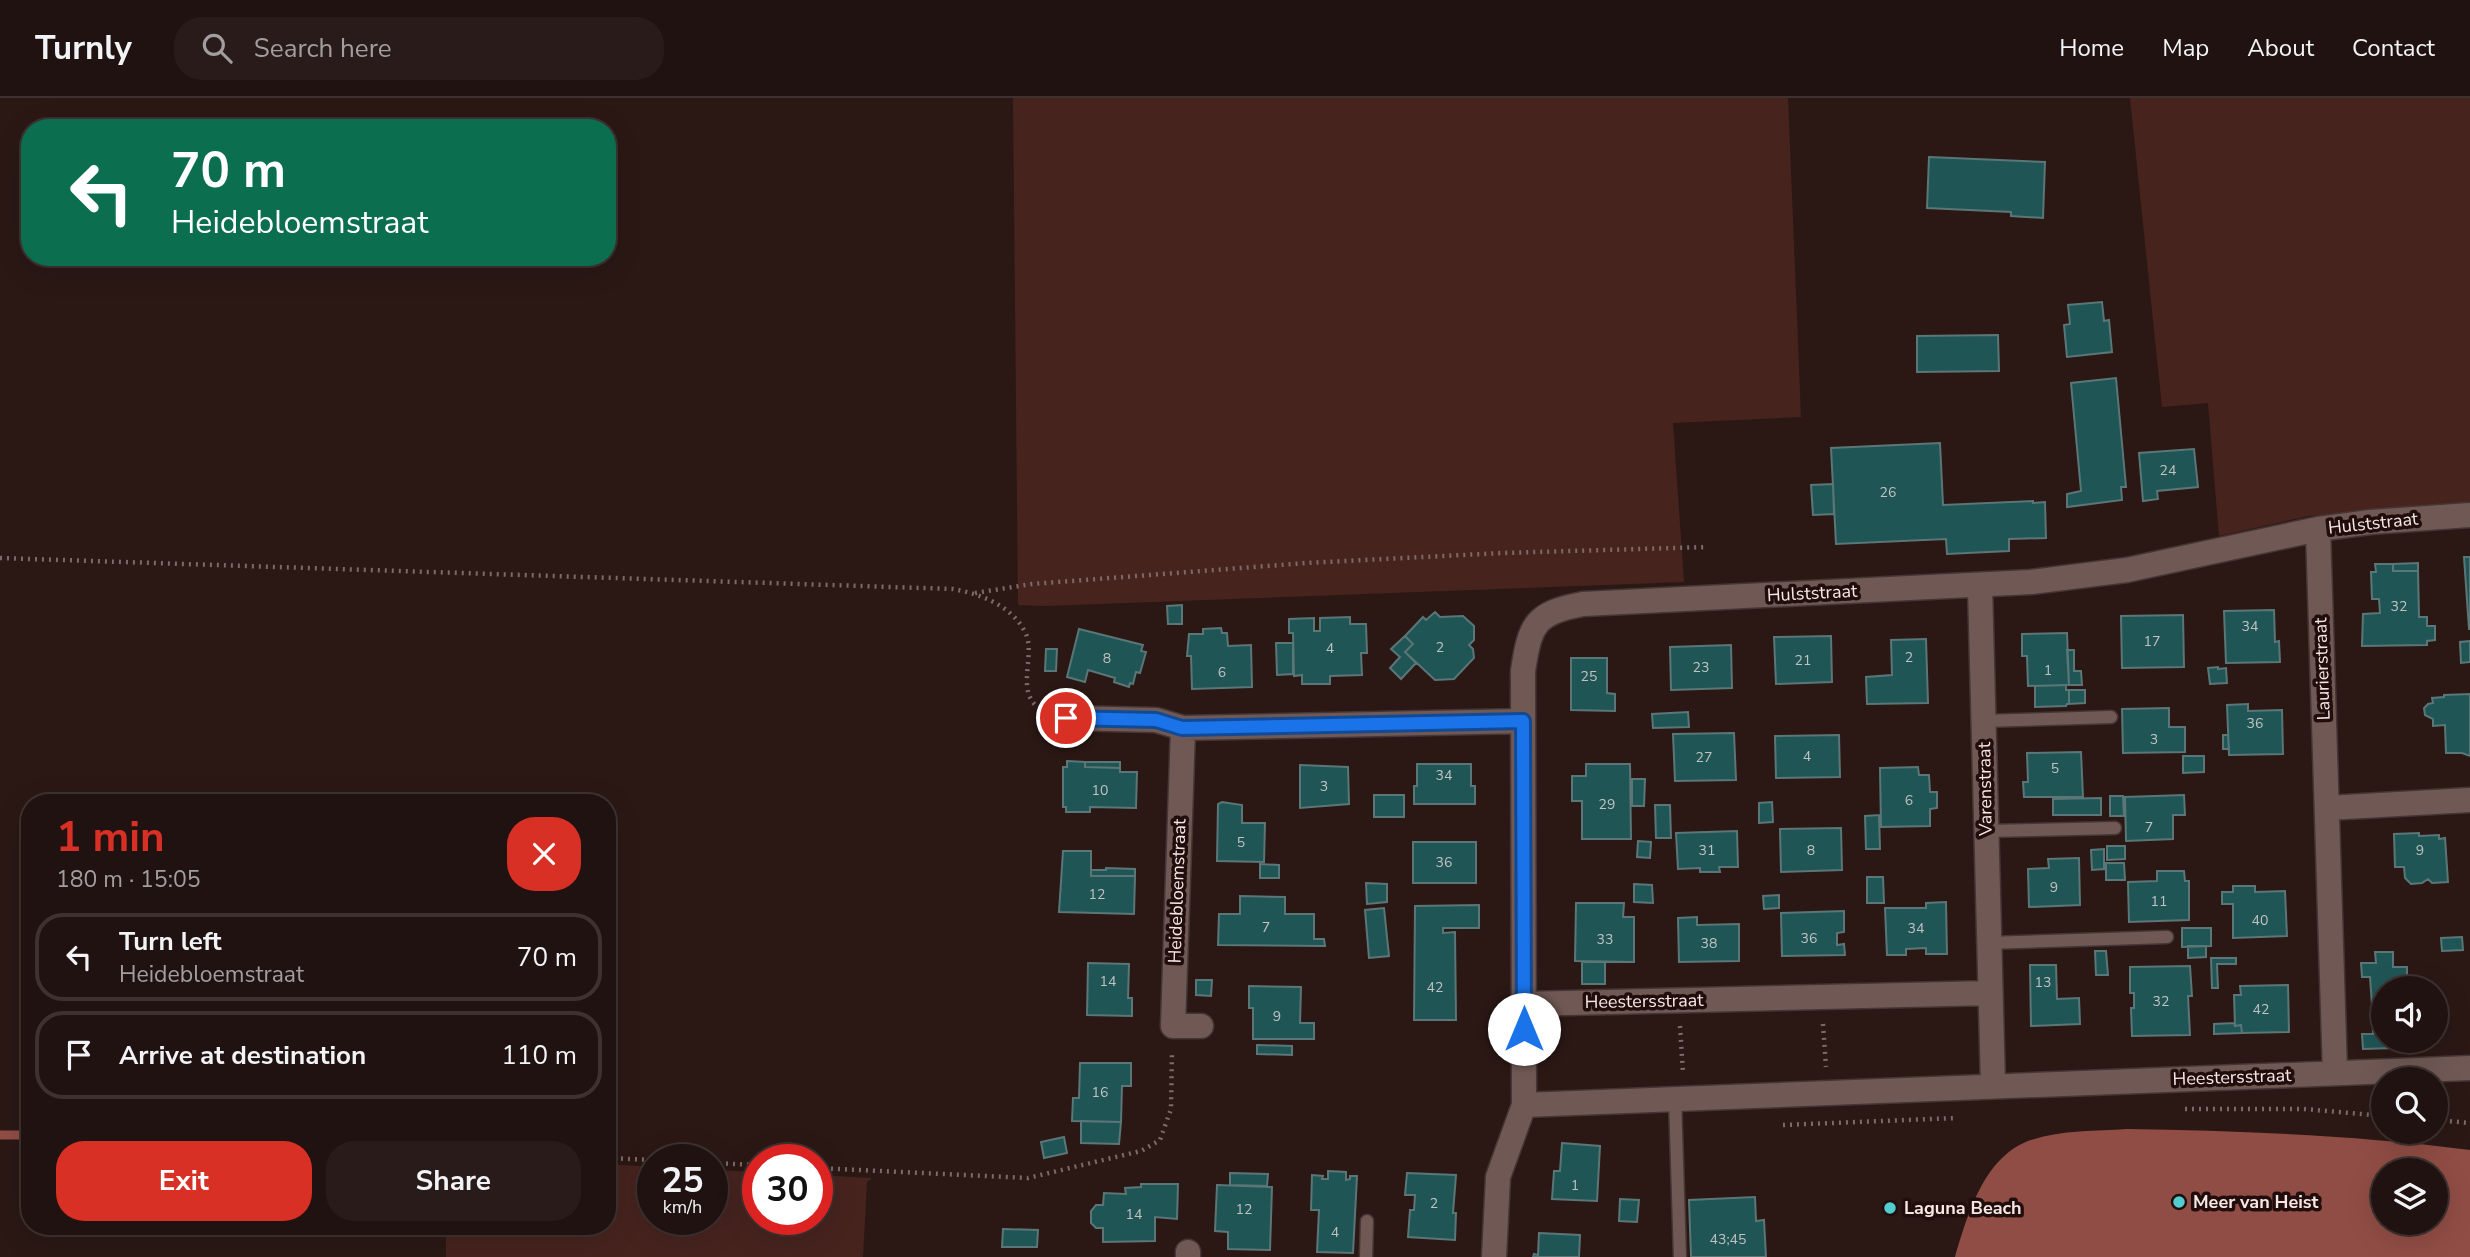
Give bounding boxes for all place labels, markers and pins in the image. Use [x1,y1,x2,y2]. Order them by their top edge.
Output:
pin [1036,688,1096,748]
place label: Meer van Heist [2193,1190,2319,1214]
marker: Meer van Heist [2171,1194,2187,1210]
place label: Laguna Beach [1904,1196,2022,1220]
marker: Laguna Beach [1882,1200,1898,1216]

